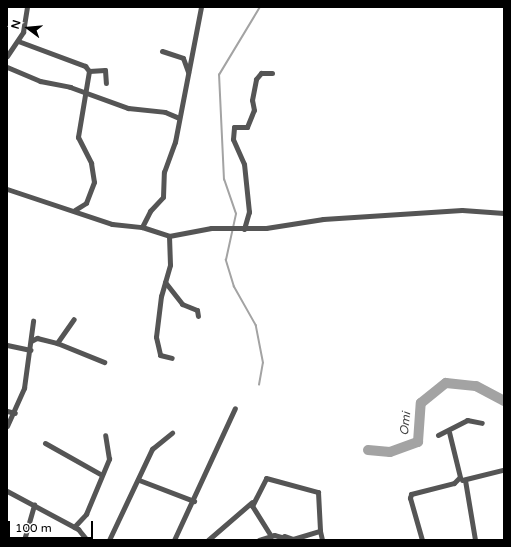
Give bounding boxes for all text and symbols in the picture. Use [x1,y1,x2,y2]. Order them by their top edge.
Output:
north arrow [8,8,48,48]
text: N [9,19,23,31]
water label: Omi [398,411,414,437]
scale bar [10,513,95,539]
text: 100 m [15,521,52,535]

